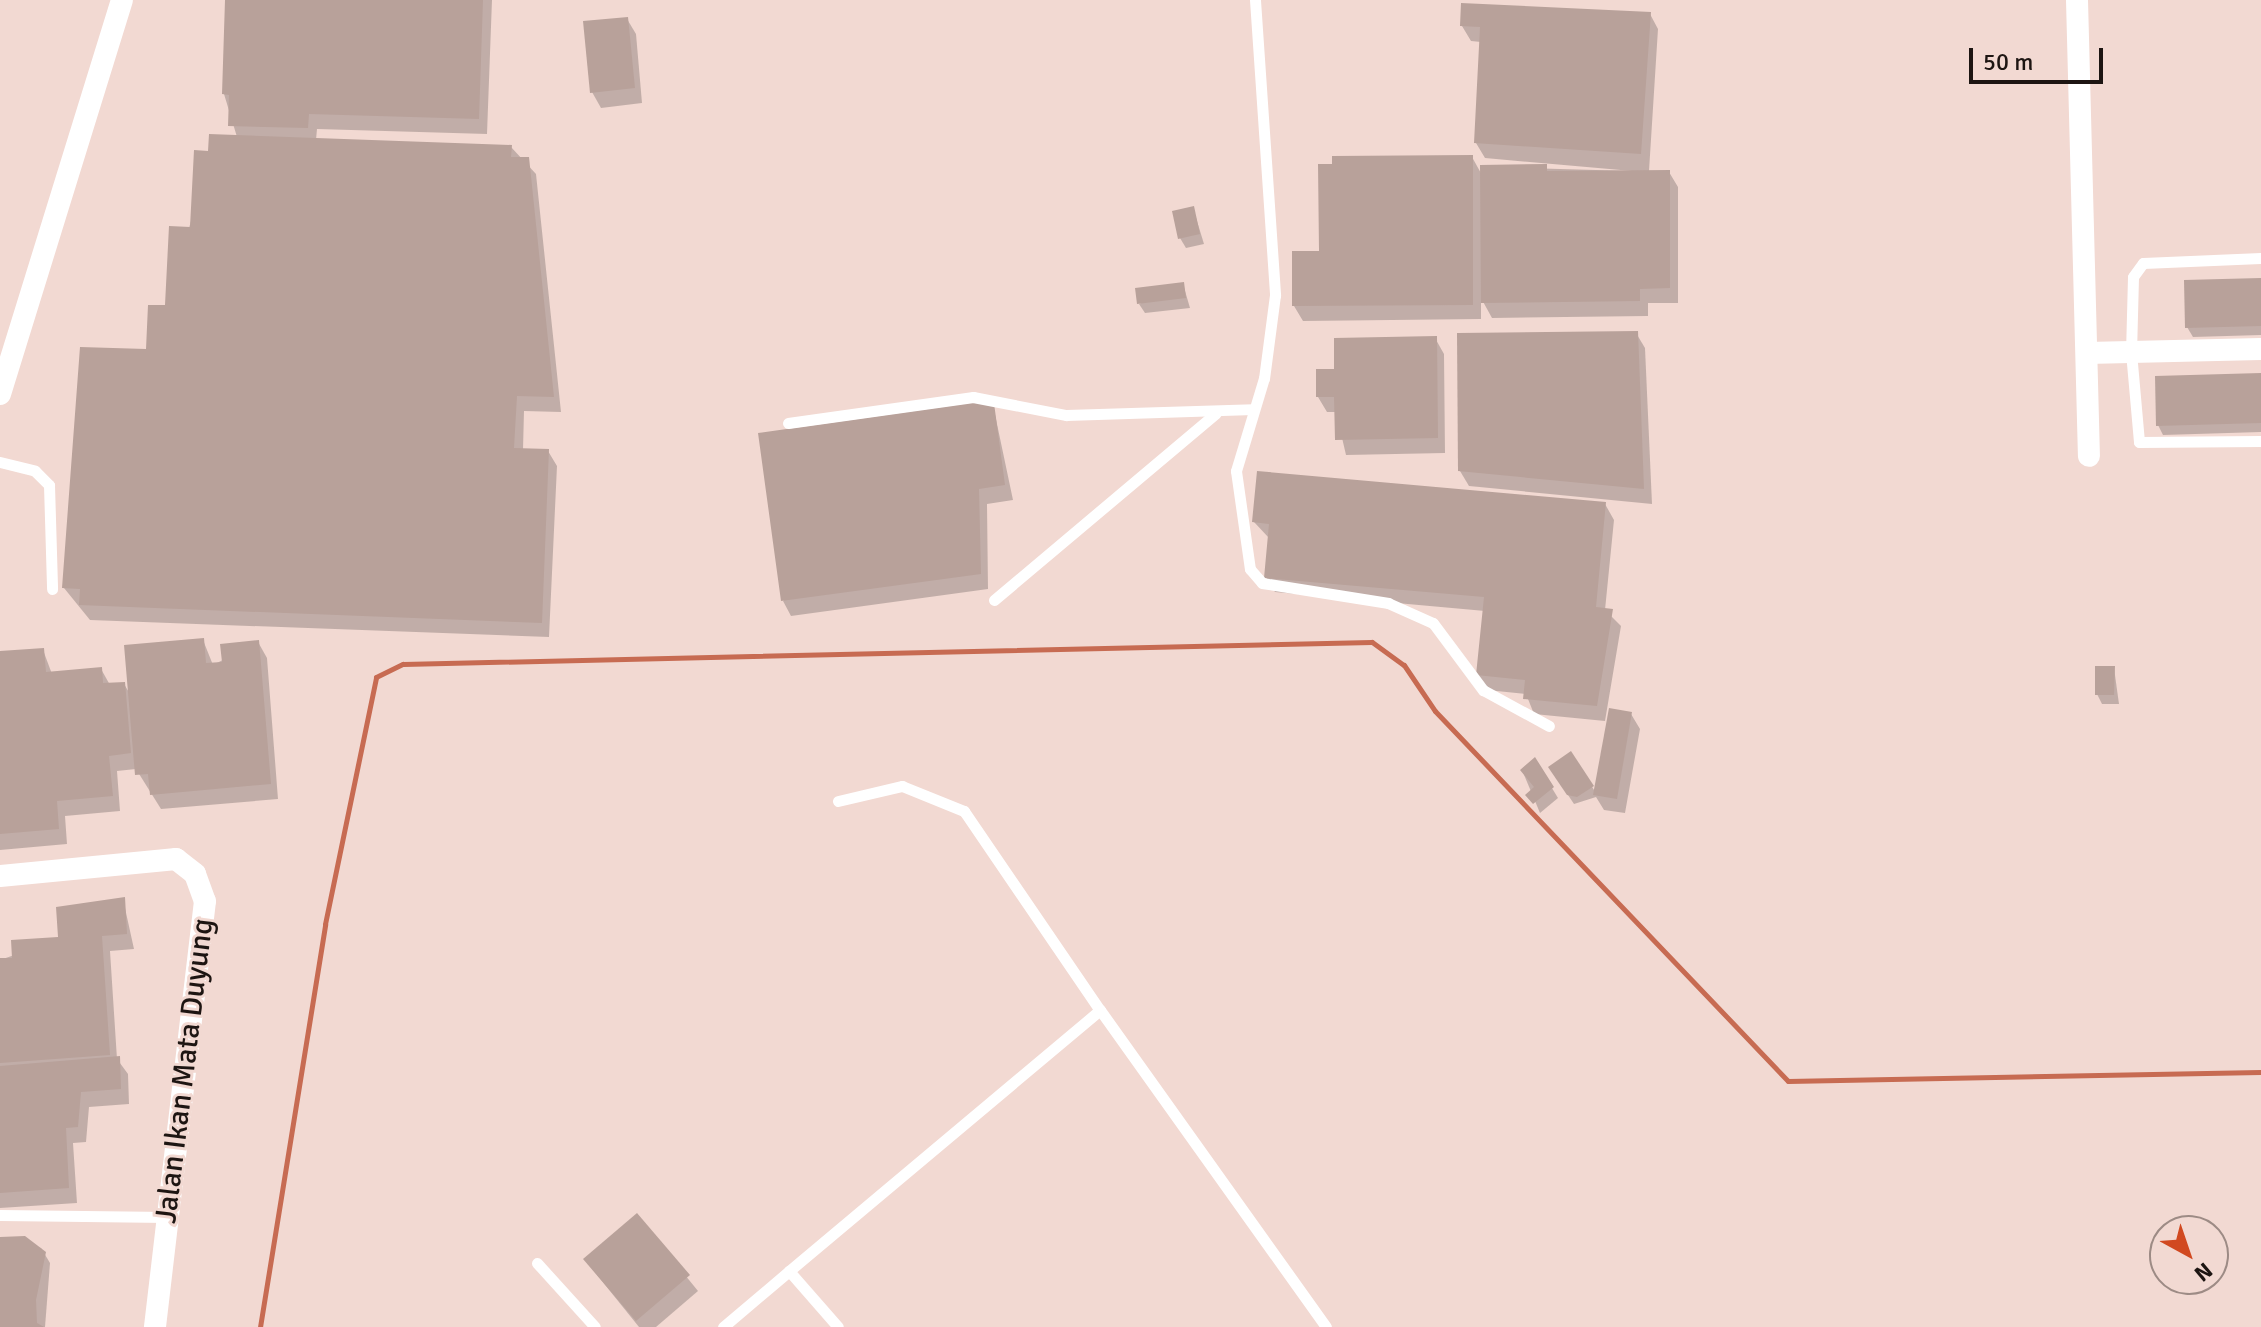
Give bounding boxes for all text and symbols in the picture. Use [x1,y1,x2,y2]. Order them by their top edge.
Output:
scale bar [1973,32,2107,82]
text: 50 m [1983,47,2033,77]
street label: Jalan Ikan Mata Duyung [148,917,222,1225]
north arrow [2149,1215,2229,1295]
text: N [2189,1257,2218,1287]

